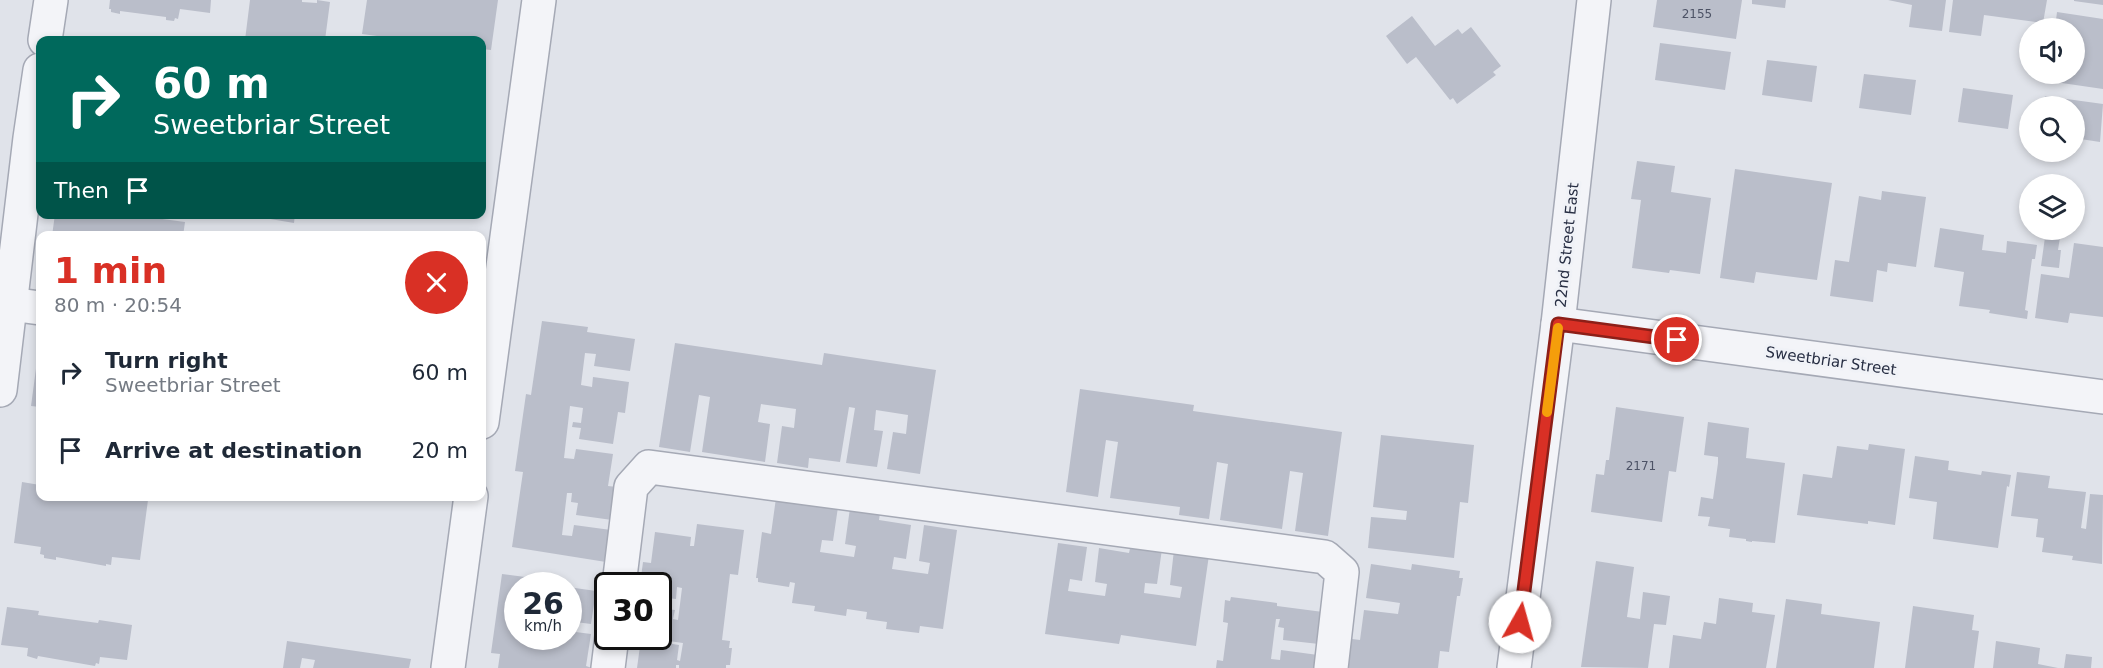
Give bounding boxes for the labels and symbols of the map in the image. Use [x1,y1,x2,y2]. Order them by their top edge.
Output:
house number: 2155 [1682,7,1712,21]
street label: 22nd Street East [1551,181,1583,308]
pin [1651,314,1702,365]
street label: Sweetbriar Street [1765,343,1898,379]
house number: 2171 [1626,459,1656,473]
speed limit sign: 30 [594,572,672,650]
position arrow [1488,590,1552,654]

